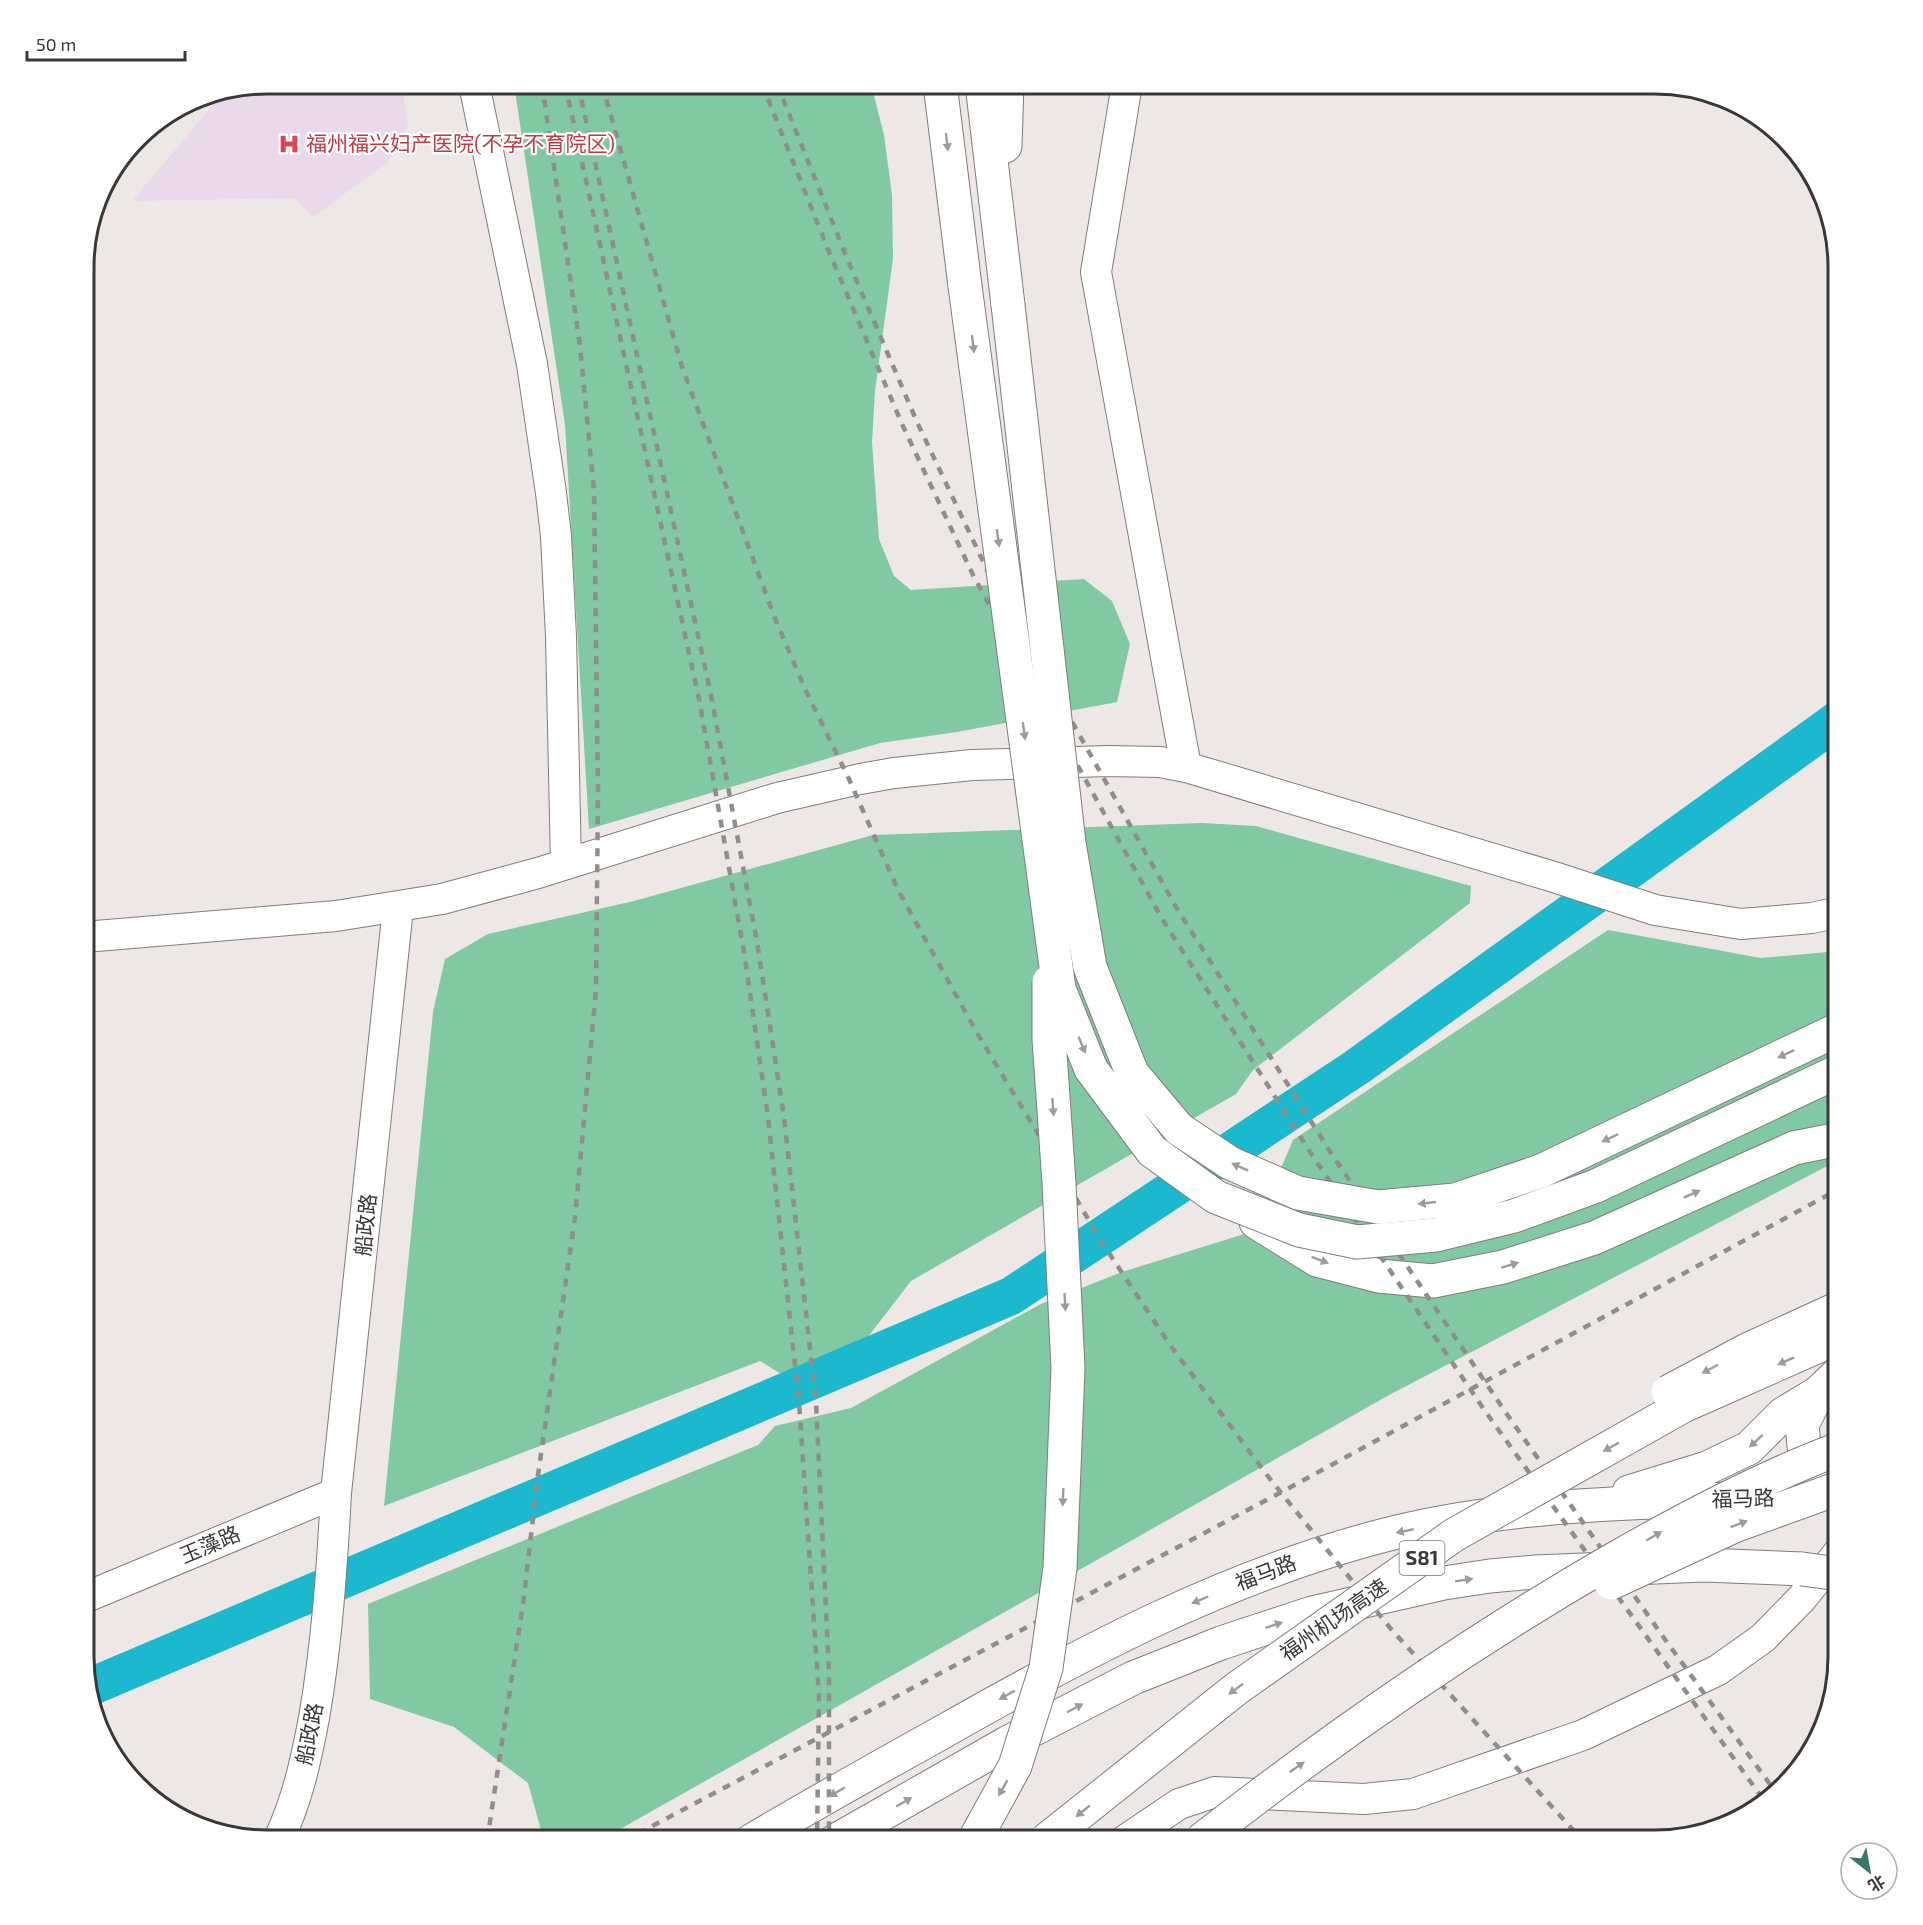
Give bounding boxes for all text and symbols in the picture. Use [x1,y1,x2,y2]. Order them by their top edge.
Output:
scale bar [27,24,184,62]
text: 50 m [36,33,76,55]
place label: 福州福兴妇产医院(不孕不育院区) [306,130,615,155]
hospital icon: 福州福兴妇产医院(不孕不育院区) [277,132,301,156]
one-way arrow [943,133,952,152]
one-way arrow [968,335,977,354]
one-way arrow [993,528,1003,547]
one-way arrow [1019,721,1028,740]
one-way arrow [1078,1036,1087,1054]
one-way arrow [1778,1050,1795,1059]
one-way arrow [1049,1098,1058,1117]
one-way arrow [1601,1132,1619,1142]
one-way arrow [1231,1162,1248,1171]
one-way arrow [1683,1190,1700,1199]
street label: 船政路 [349,1192,380,1257]
one-way arrow [1418,1198,1437,1208]
one-way arrow [1311,1255,1329,1265]
one-way arrow [1501,1260,1519,1269]
one-way arrow [1060,1292,1069,1311]
one-way arrow [1776,1356,1794,1366]
one-way arrow [1701,1364,1718,1374]
one-way arrow [1748,1434,1763,1448]
one-way arrow [1602,1442,1619,1452]
street label: 福马路 [1711,1484,1775,1511]
one-way arrow [1058,1487,1067,1506]
one-way arrow [1730,1519,1748,1529]
street label: 玉藻路 [176,1520,243,1567]
one-way arrow [1395,1527,1414,1536]
one-way arrow [1646,1531,1662,1542]
road number: S81 [1400,1541,1444,1575]
street label: 福马路 [1232,1549,1299,1595]
street label: 福州机场高速 [1274,1572,1392,1665]
one-way arrow [1454,1575,1473,1584]
one-way arrow [1191,1595,1209,1605]
one-way arrow [1265,1620,1283,1629]
one-way arrow [1228,1683,1243,1695]
one-way arrow [999,1690,1015,1701]
street label: 船政路 [290,1700,327,1767]
one-way arrow [1066,1703,1084,1713]
one-way arrow [1288,1761,1304,1773]
one-way arrow [998,1780,1008,1797]
one-way arrow [829,1786,845,1797]
one-way arrow [896,1796,912,1807]
one-way arrow [1075,1804,1091,1817]
north arrow [1839,1841,1899,1901]
text: 北 [1865,1872,1889,1897]

